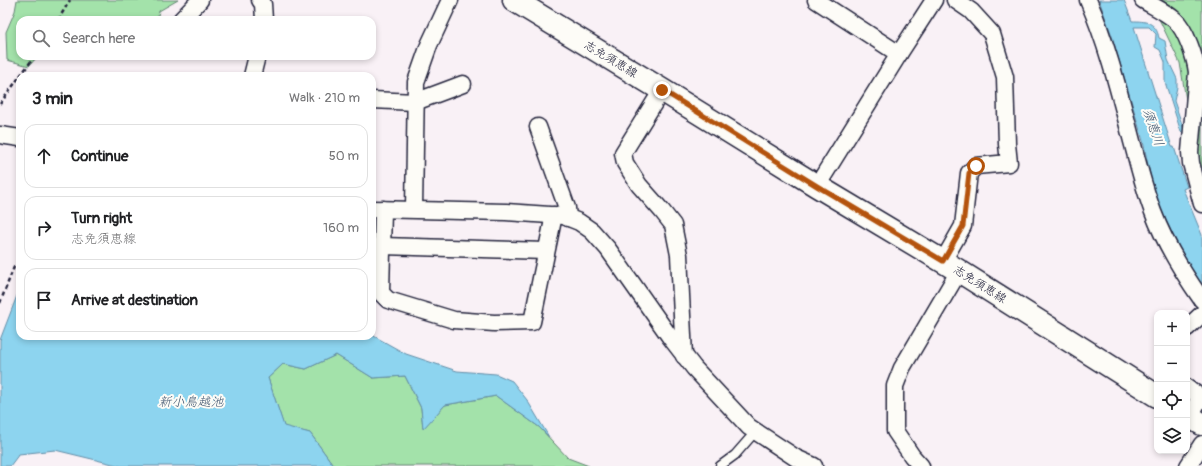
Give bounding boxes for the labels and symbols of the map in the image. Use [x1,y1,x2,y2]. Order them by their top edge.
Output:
street label: 志免須恵線 [581,38,640,81]
route end [653,81,671,99]
water label: 須恵川 [1139,106,1167,148]
route start [967,157,985,175]
street label: 志免須恵線 [950,262,1009,307]
water label: 新小鳥越池 [158,394,224,410]

